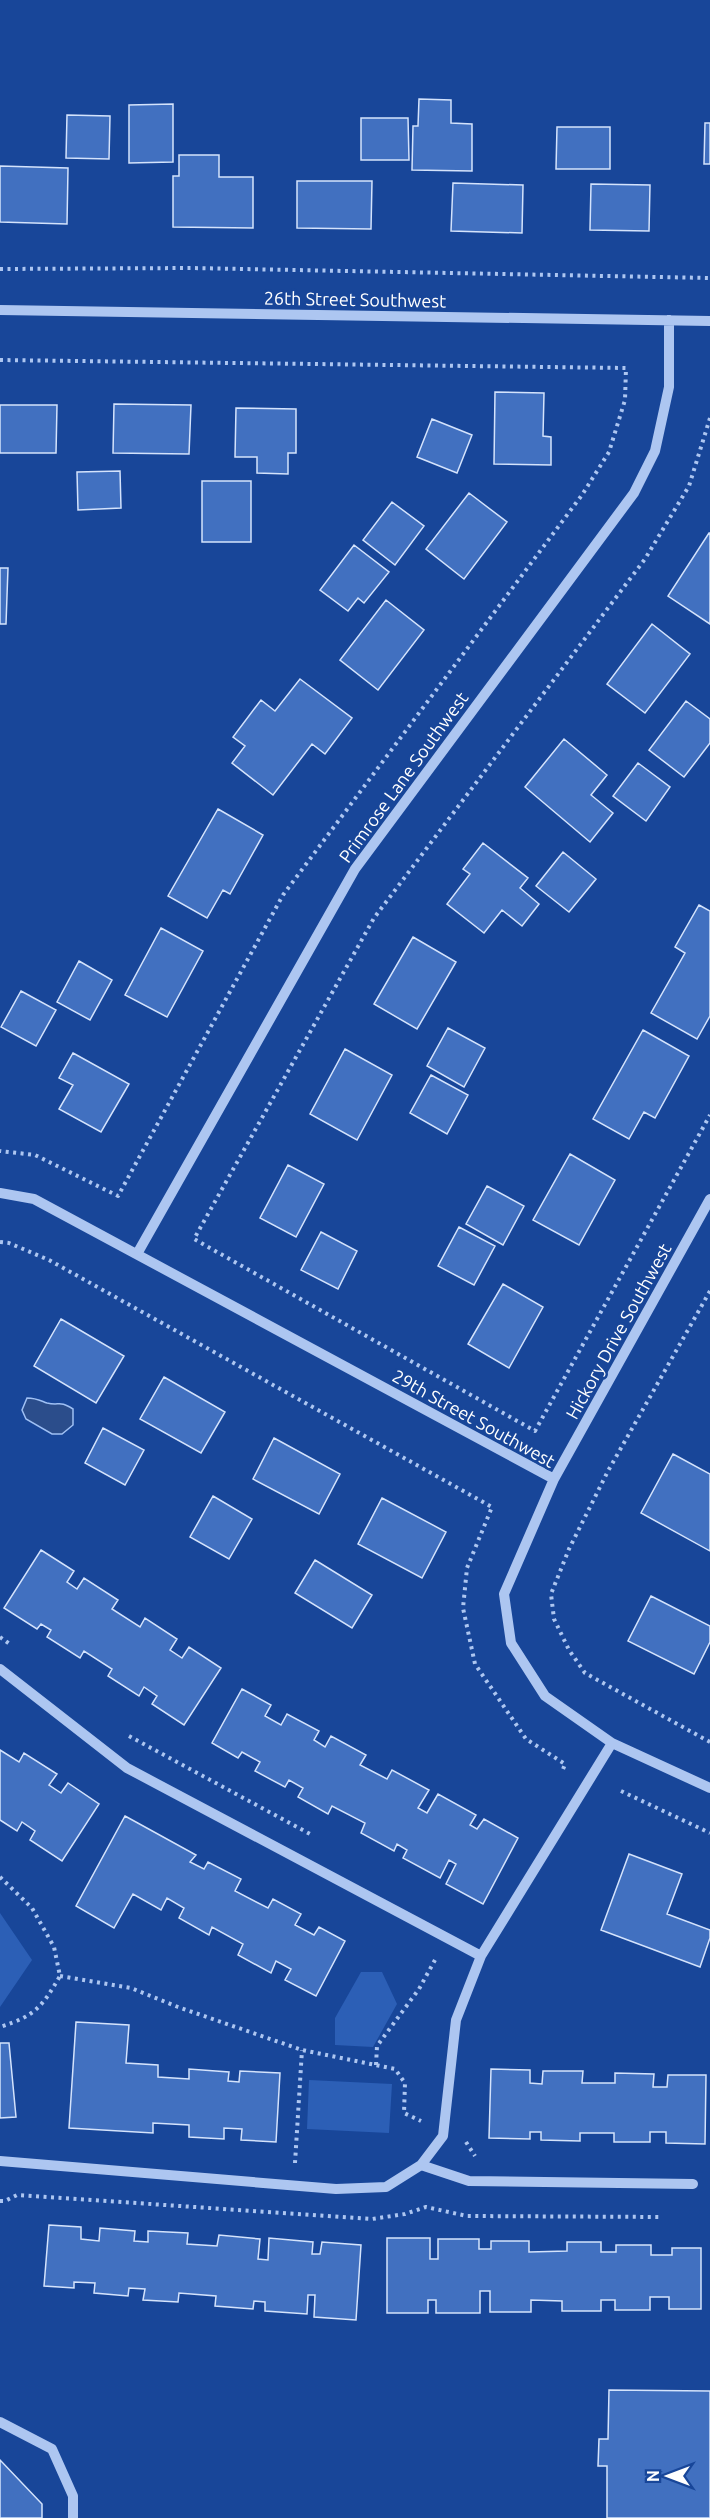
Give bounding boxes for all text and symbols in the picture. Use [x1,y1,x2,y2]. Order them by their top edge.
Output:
street label: 26th Street Southwest [264,287,446,311]
street label: Primrose Lane Southwest [334,688,472,866]
street label: Hickory Drive Southwest [561,1240,675,1422]
street label: 29th Street Southwest [389,1365,559,1471]
north arrow [638,2446,698,2506]
text: N [644,2470,662,2482]

